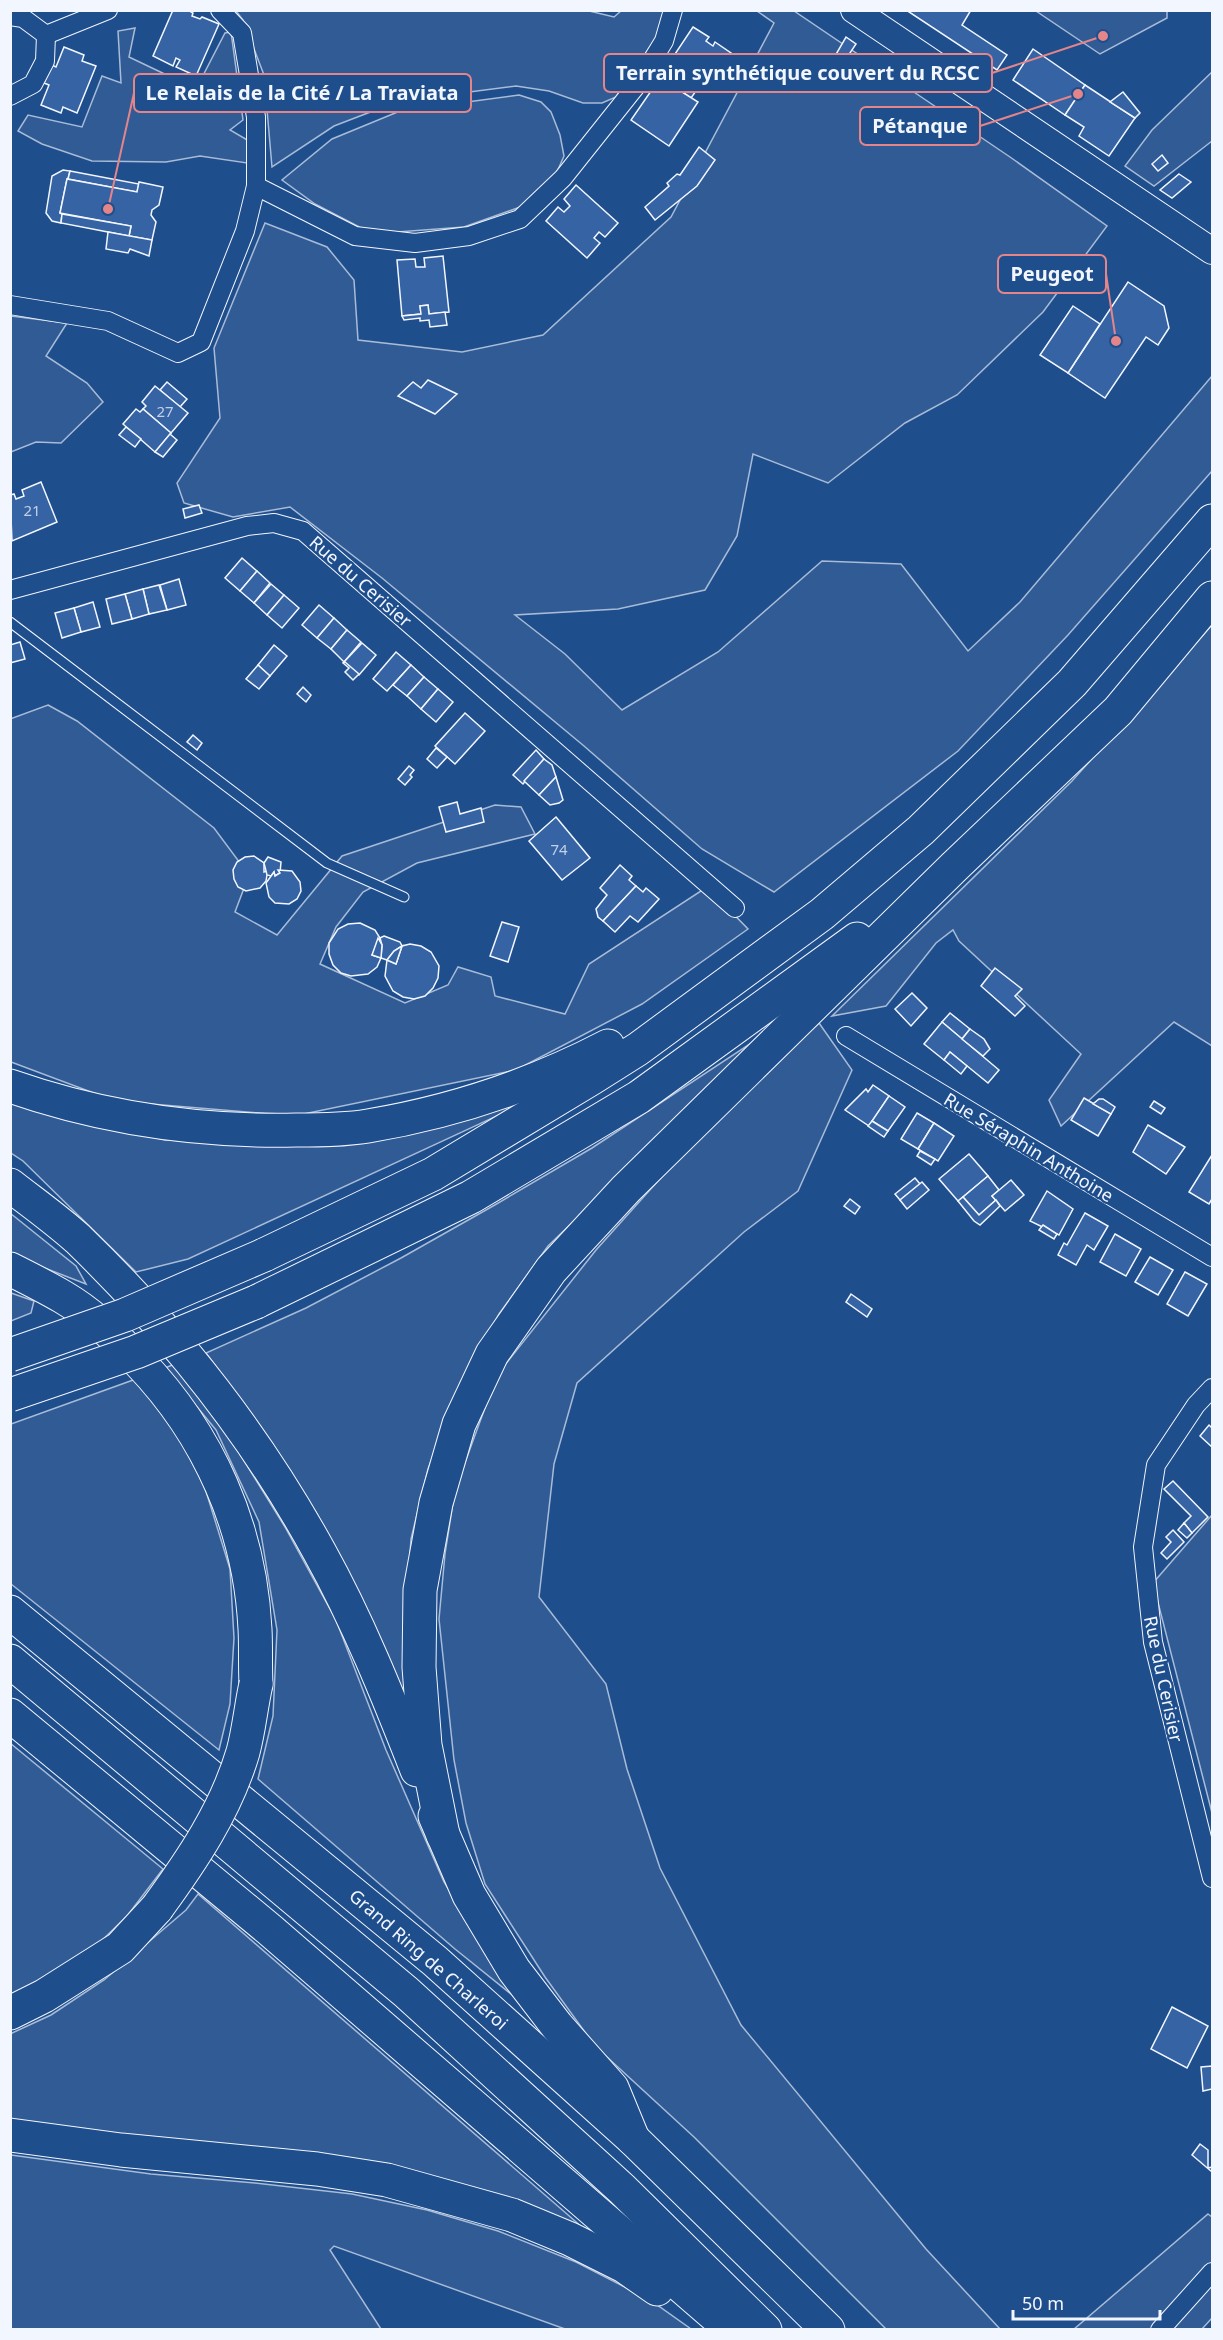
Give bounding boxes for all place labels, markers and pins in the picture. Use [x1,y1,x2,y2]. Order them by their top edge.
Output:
callout: Terrain synthétique couvert du RCSC [604,54,992,92]
callout: Le Relais de la Cité / La Traviata [134,74,471,112]
callout: Pétanque [860,107,980,145]
callout: Peugeot [998,255,1106,293]

